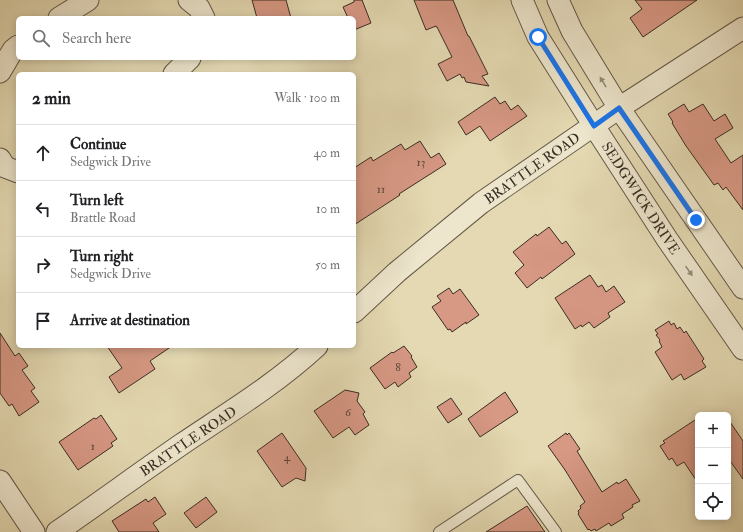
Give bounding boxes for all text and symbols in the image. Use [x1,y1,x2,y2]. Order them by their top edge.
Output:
search box [16,16,356,60]
icon: search [30,27,52,49]
route start [529,28,547,46]
text: Search here [62,29,131,48]
one-way arrow [600,76,607,88]
text: 2 min [32,88,71,109]
text: Walk · 100 m [274,90,340,106]
street label: BRATTLE ROAD [481,129,583,208]
text: Continue [70,135,126,154]
street label: SEDGWICK DRIVE [598,139,683,258]
icon: ahead [32,142,54,164]
text: 40 m [314,145,340,161]
text: Sedgwick Drive [70,154,151,170]
house number: 13 [417,155,425,170]
house number: 11 [377,182,385,197]
text: Turn left [70,191,124,210]
icon: left [32,198,54,220]
text: 10 m [316,201,340,217]
text: Brattle Road [70,210,136,226]
route end [687,211,705,229]
text: Turn right [70,247,133,266]
icon: right [32,254,54,276]
text: 50 m [315,257,340,273]
text: Sedgwick Drive [70,266,151,282]
one-way arrow [685,266,693,276]
icon: arrive [32,310,54,332]
text: Arrive at destination [70,311,190,330]
house number: 8 [395,360,401,375]
street label: BRATTLE ROAD [137,403,240,480]
house number: 6 [345,405,352,420]
map controls [695,412,731,520]
button: + [695,412,731,448]
house number: 1 [91,439,95,454]
button: − [695,448,731,484]
house number: 4 [284,450,291,465]
button: locate [695,484,731,520]

